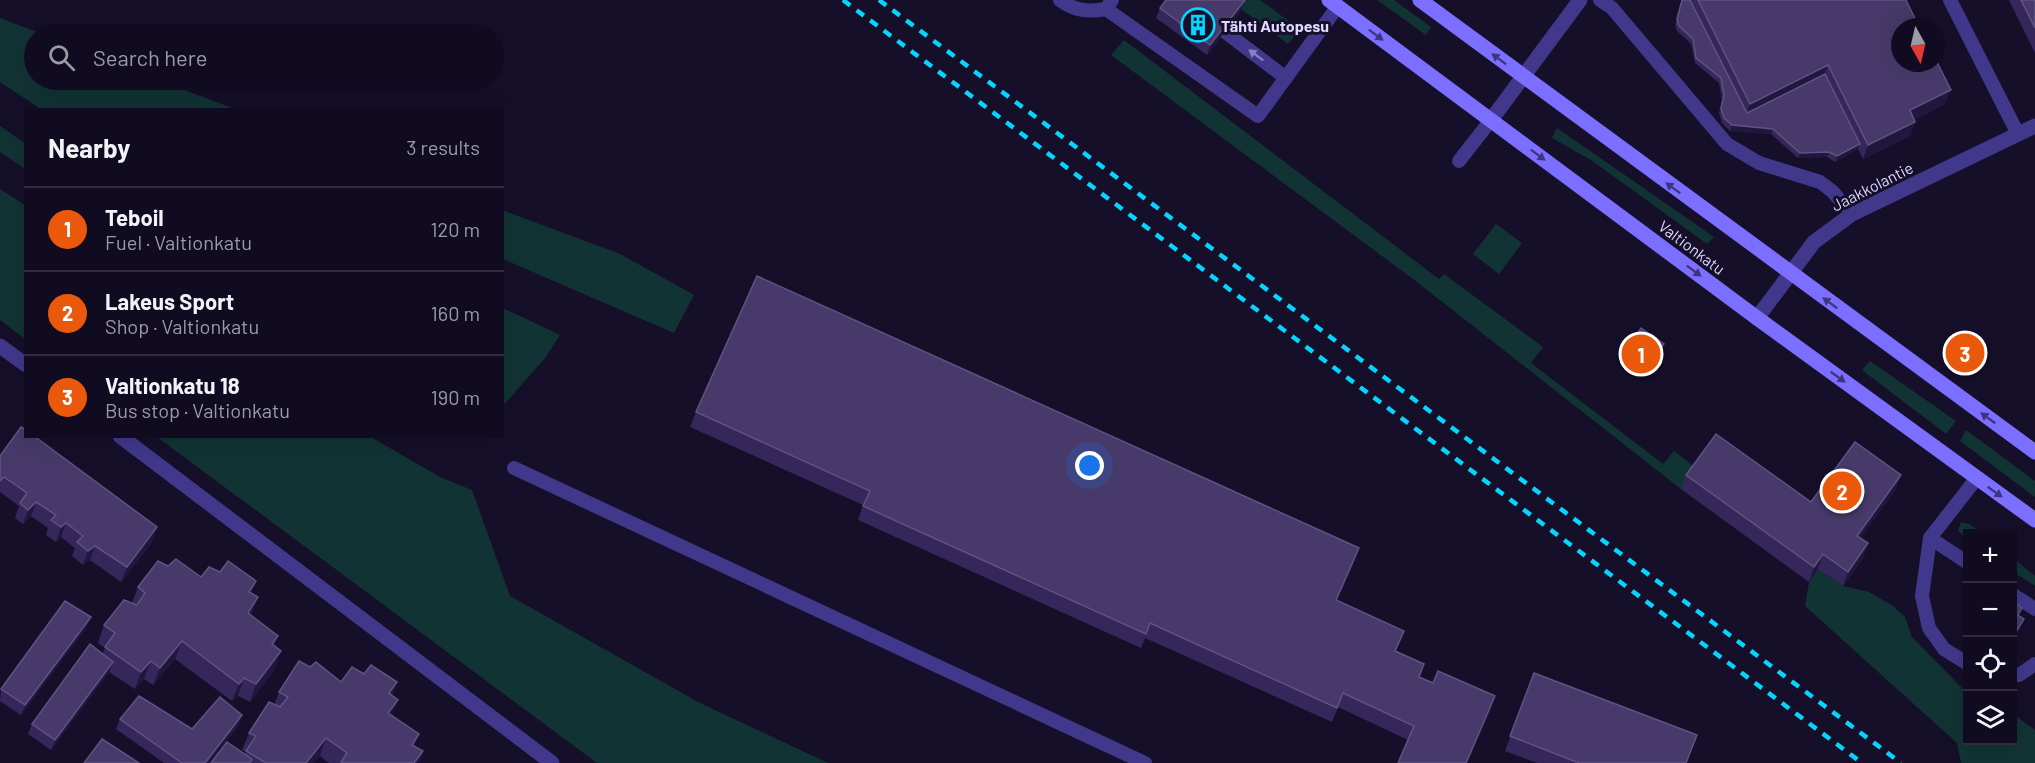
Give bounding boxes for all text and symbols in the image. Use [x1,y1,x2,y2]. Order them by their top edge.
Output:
building icon: Tähti Autopesu [1180,7,1216,43]
place label: Tähti Autopesu [1221,16,1329,35]
north arrow [1891,18,1945,72]
search box [24,24,504,90]
one-way arrow [1368,29,1384,41]
icon: search [45,41,78,74]
text: Search here [93,44,207,70]
one-way arrow [1248,49,1264,61]
one-way arrow [1491,53,1507,65]
text: Nearby [48,132,130,163]
text: 3 results [406,135,480,159]
one-way arrow [1530,148,1546,161]
street label: Jaakkolantie [1828,157,1916,215]
one-way arrow [1665,182,1680,194]
text: Teboil [105,204,164,230]
street label: Valtionkatu [1655,216,1729,278]
text: 1 [64,217,71,241]
text: 120 m [430,217,480,241]
text: Fuel · Valtionkatu [105,230,252,254]
one-way arrow [1687,265,1702,277]
text: Lakeus Sport [105,288,234,314]
one-way arrow [1822,297,1838,309]
text: 2 [62,301,73,325]
text: 160 m [431,301,480,325]
text: Shop · Valtionkatu [105,314,259,338]
pin: 3 [1946,330,1984,376]
pin: 1 [1622,332,1660,376]
one-way arrow [1830,371,1845,383]
text: Valtionkatu 18 [105,372,240,398]
text: 3 [62,385,73,409]
text: 190 m [431,385,480,409]
text: Bus stop · Valtionkatu [105,398,290,422]
one-way arrow [1980,412,1995,424]
your location [1075,451,1104,480]
pin: 2 [1822,468,1862,514]
one-way arrow [1987,487,2003,498]
map controls [1963,529,2017,745]
button: + [1963,529,2017,583]
button: − [1963,583,2017,637]
button: locate [1963,637,2017,691]
button: layers [1963,691,2017,745]

